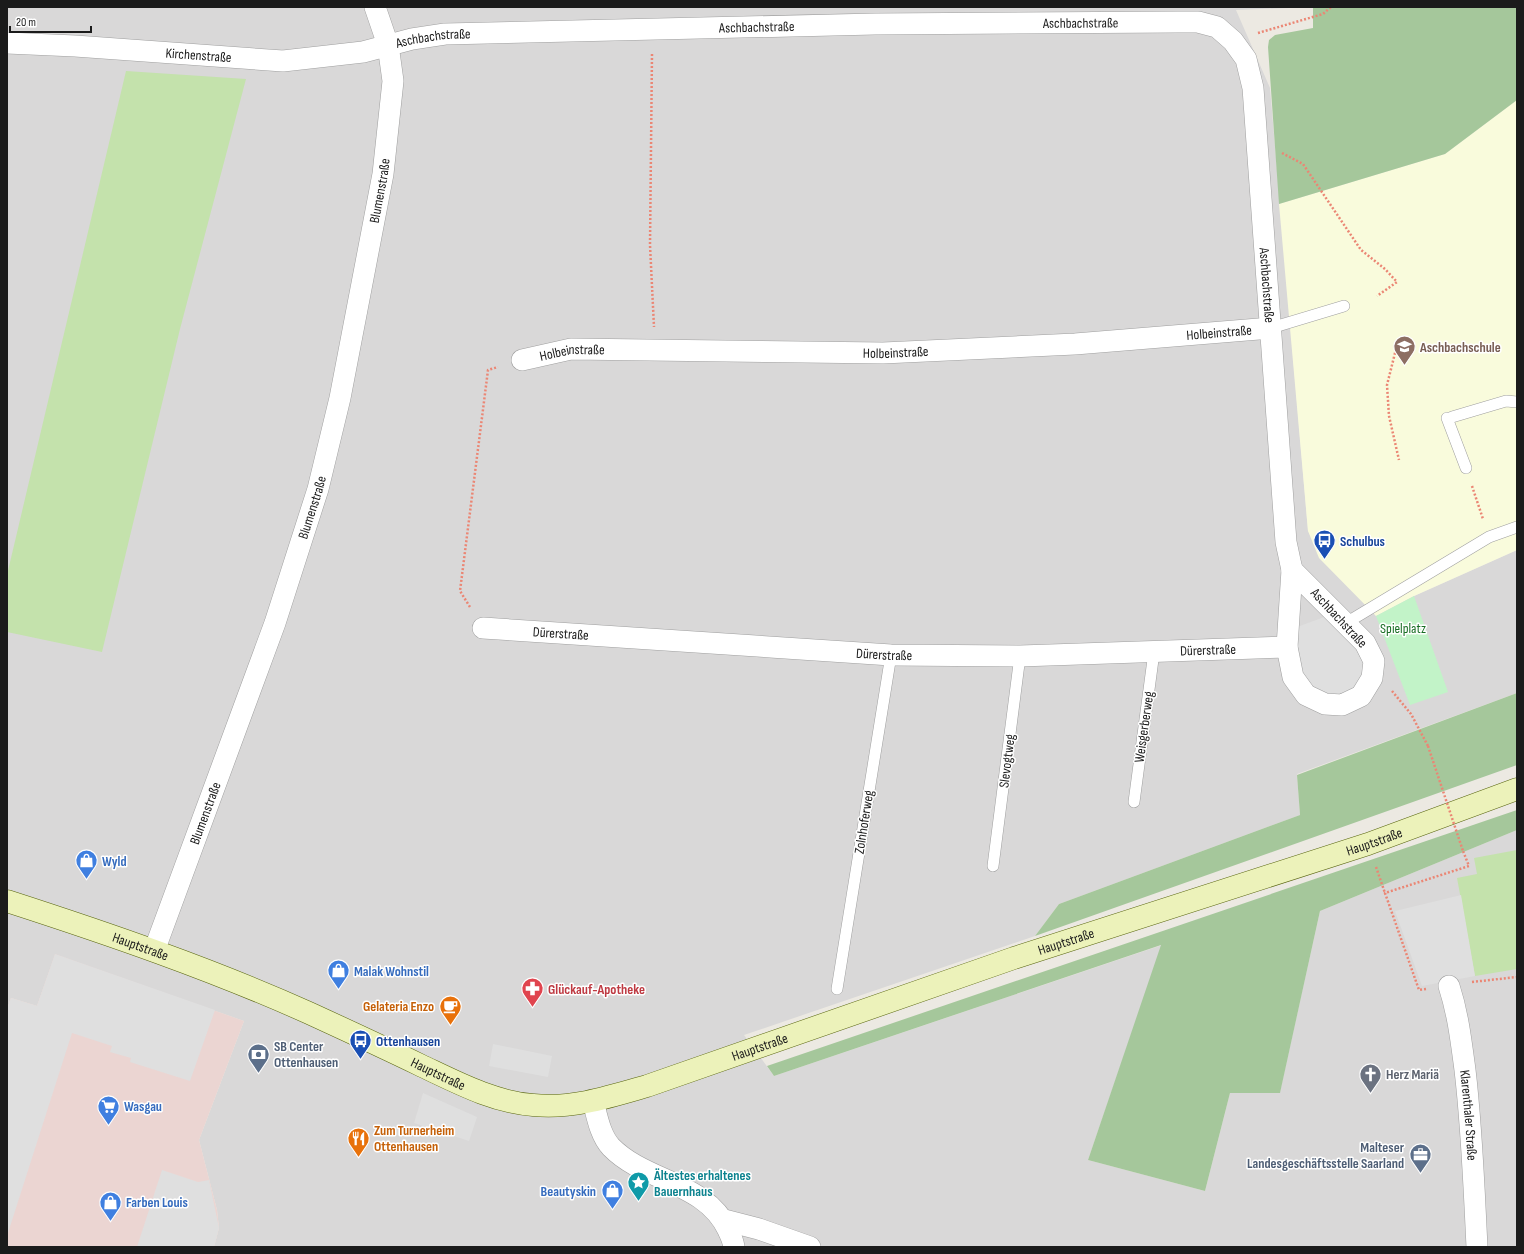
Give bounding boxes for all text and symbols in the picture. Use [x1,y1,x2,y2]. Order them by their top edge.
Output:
scale bar [10,8,91,34]
street label: Aschbachstraße [1042,14,1119,31]
text: 20 m [16,15,36,30]
street label: Aschbachstraße [718,17,795,36]
street label: Aschbachstraße [393,25,471,52]
street label: Kirchenstraße [165,44,232,66]
street label: Blumenstraße [365,158,393,224]
street label: Aschbachstraße [1256,246,1279,324]
street label: Holbeinstraße [1186,321,1252,343]
school or university icon: Aschbachschule [1392,334,1418,367]
place label: Aschbachschule [1419,339,1501,356]
street label: Holbeinstraße [538,340,605,364]
street label: Holbeinstraße [863,342,929,362]
street label: Blumenstraße [294,474,329,541]
bus stop icon: Schulbus [1312,528,1338,561]
place label: Schulbus [1340,533,1385,550]
street label: Aschbachstraße [1306,584,1371,651]
park label: Spielplatz [1380,620,1426,637]
street label: Dürerstraße [532,623,589,643]
street label: Dürerstraße [1180,640,1236,659]
street label: Dürerstraße [856,644,912,664]
street label: Weisgerberweg [1131,690,1157,764]
street label: Slevogtweg [995,733,1019,789]
street label: Blumenstraße [186,779,224,847]
street label: Zolnhoferweg [851,789,877,855]
street label: Hauptstraße [1344,824,1405,859]
shop icon: Wyld [74,848,100,881]
place label: Wyld [102,853,126,870]
street label: Hauptstraße [1036,924,1096,958]
street label: Hauptstraße [110,928,171,964]
shop icon: Malak Wohnstil [325,958,351,991]
place label: Malak Wohnstil [354,963,429,980]
pharmacy icon: Glückauf-Apotheke [519,976,545,1009]
place label: Glückauf-Apotheke [548,981,645,998]
cafe icon: Gelateria Enzo [437,993,463,1026]
place label: Gelateria Enzo [363,998,434,1015]
bus stop icon: Ottenhausen [348,1028,374,1061]
street label: Hauptstraße [729,1029,790,1064]
place label: Ottenhausen [376,1033,440,1050]
place label: SB Center Ottenhausen [274,1038,338,1071]
bank icon: SB Center Ottenhausen [246,1041,272,1074]
street label: Hauptstraße [408,1053,468,1094]
church icon: Herz Mariä [1357,1061,1383,1094]
place label: Herz Mariä [1386,1066,1439,1083]
street label: Klarenthaler Straße [1457,1069,1481,1161]
supermarket icon: Wasgau [96,1093,122,1126]
place label: Wasgau [124,1098,162,1115]
place label: Zum Turnerheim Ottenhausen [374,1122,454,1155]
restaurant icon: Zum Turnerheim Ottenhausen [345,1125,371,1158]
place label: Malteser Landesgeschäftsstelle Saarland [1247,1139,1405,1172]
office icon: Malteser Landesgeschäftsstelle Saarland [1407,1142,1433,1175]
place label: Ältestes erhaltenes Bauernhaus [653,1167,751,1200]
place icon: Ältestes erhaltenes Bauernhaus [625,1170,651,1203]
shop icon: Beautyskin [599,1178,625,1211]
place label: Beautyskin [541,1183,596,1200]
shop icon: Farben Louis [97,1189,123,1222]
place label: Farben Louis [126,1194,188,1211]

